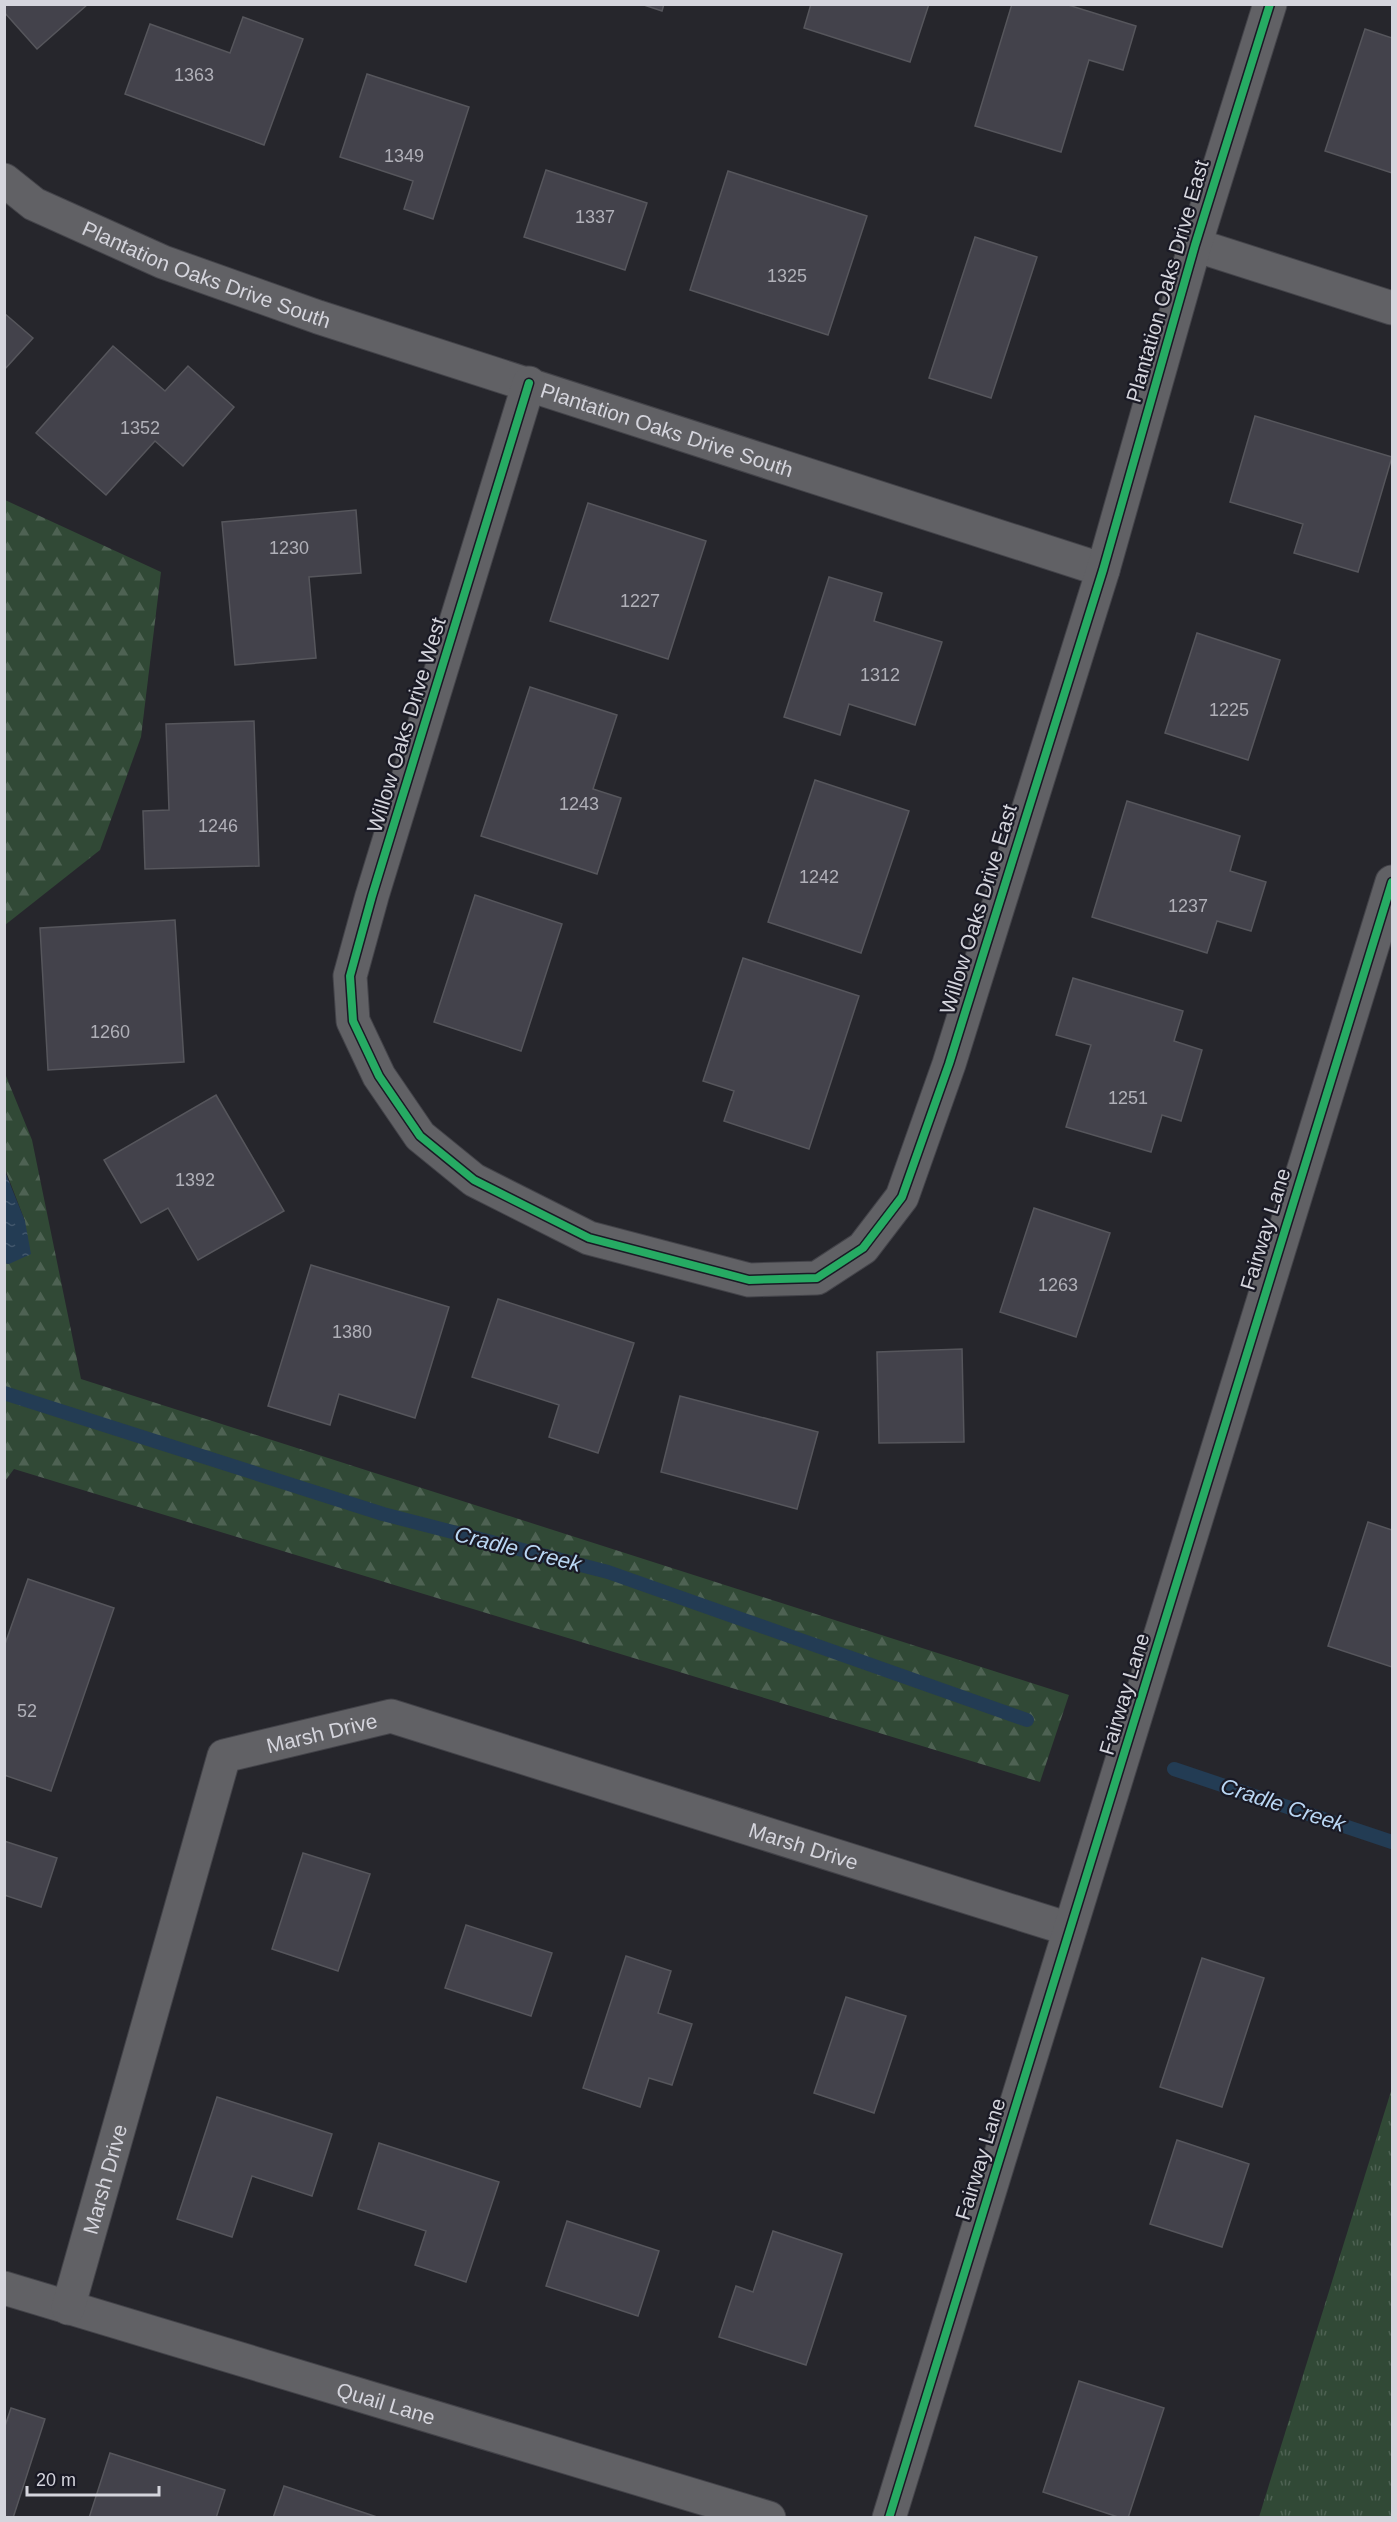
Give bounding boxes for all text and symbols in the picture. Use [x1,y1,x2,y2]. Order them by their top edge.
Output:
house number: 1363 [174,65,214,85]
house number: 1349 [384,146,424,166]
street label: Plantation Oaks Drive East [1121,157,1213,405]
house number: 1337 [575,207,615,227]
street label: Plantation Oaks Drive South [79,216,334,332]
house number: 1325 [767,266,807,286]
street label: Plantation Oaks Drive South [538,378,796,481]
house number: 1352 [120,418,160,438]
house number: 1230 [269,538,309,558]
house number: 1227 [620,591,660,611]
street label: Willow Oaks Drive West [362,615,450,835]
house number: 1312 [860,665,900,685]
house number: 1225 [1209,700,1249,720]
house number: 1243 [559,794,599,814]
street label: Willow Oaks Drive East [935,801,1021,1017]
house number: 1246 [198,816,238,836]
house number: 1242 [799,867,839,887]
house number: 1237 [1168,896,1208,916]
house number: 1260 [90,1022,130,1042]
house number: 1251 [1108,1088,1148,1108]
street label: Fairway Lane [1236,1165,1294,1293]
house number: 1392 [175,1170,215,1190]
house number: 1263 [1038,1275,1078,1295]
house number: 1380 [332,1322,372,1342]
water label: Cradle Creek [452,1521,585,1577]
street label: Fairway Lane [1095,1630,1153,1758]
house number: 52 [17,1701,37,1721]
street label: Marsh Drive [264,1708,379,1757]
water label: Cradle Creek [1218,1773,1349,1837]
street label: Marsh Drive [746,1818,861,1874]
street label: Fairway Lane [951,2095,1009,2223]
street label: Marsh Drive [78,2121,131,2237]
street label: Quail Lane [334,2377,438,2429]
scale bar [27,2459,159,2497]
text: 20 m [36,2470,76,2490]

